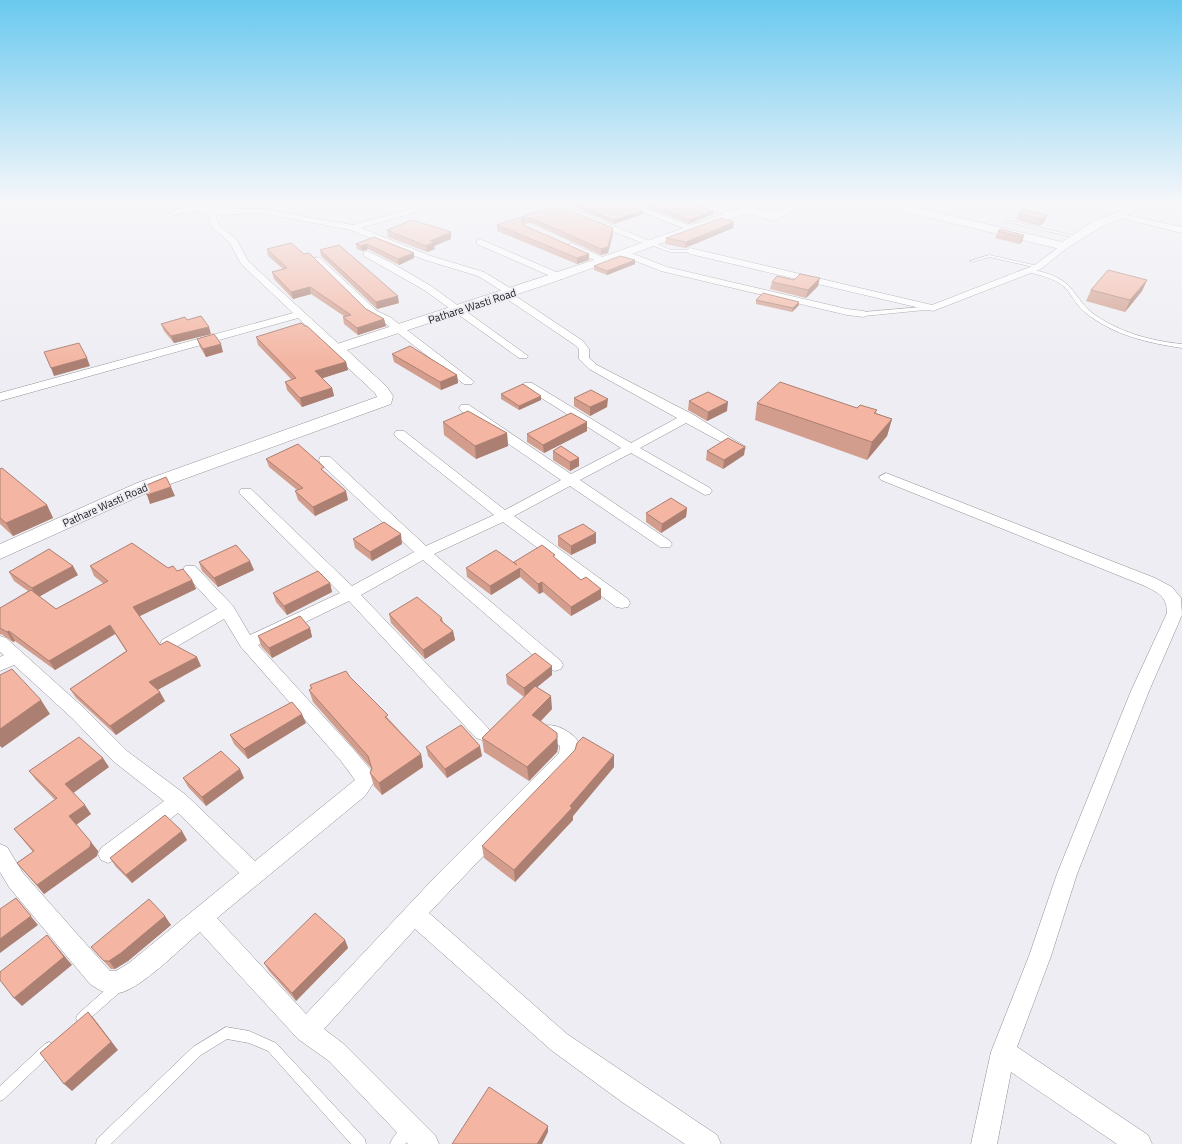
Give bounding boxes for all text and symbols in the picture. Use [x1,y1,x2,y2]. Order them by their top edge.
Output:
street label: Pathare Wasti Road [426,284,518,328]
street label: Pathare Wasti Road [60,479,150,531]

